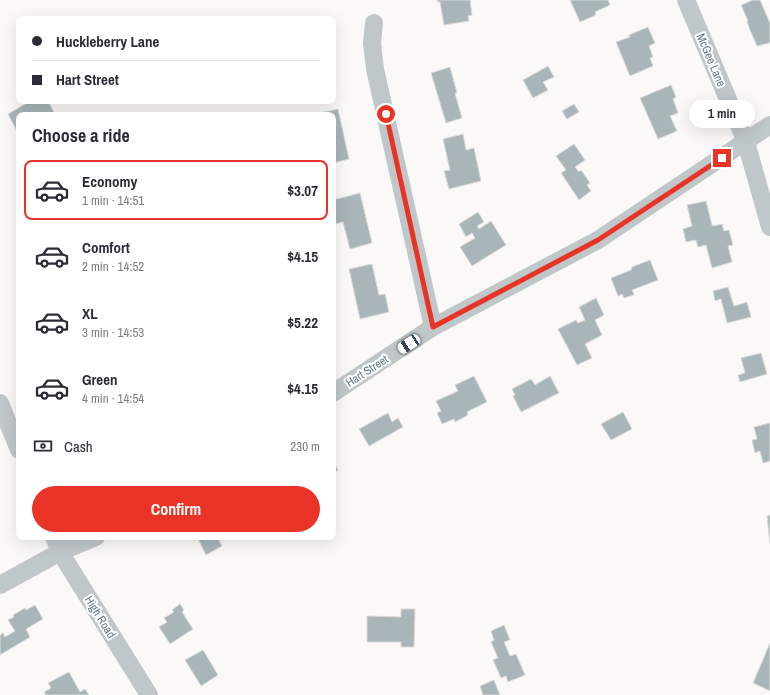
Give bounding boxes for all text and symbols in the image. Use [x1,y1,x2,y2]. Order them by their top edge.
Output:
text: Huckleberry Lane [56,31,159,52]
street label: McGee Lane [693,31,729,89]
text: Hart Street [56,69,119,90]
callout: 1 min [689,100,755,128]
route start [377,105,395,123]
text: 1 min [708,105,736,122]
text: Choose a ride [32,123,130,148]
route end [713,149,731,167]
text: Economy [82,171,137,192]
icon: car [34,172,70,208]
text: $3.07 [287,180,318,201]
text: 1 min · 14:51 [82,192,144,209]
text: Comfort [82,237,130,258]
icon: car [34,238,70,274]
text: $4.15 [287,246,318,267]
text: 2 min · 14:52 [82,258,144,275]
text: XL [82,303,98,324]
icon: car [34,304,70,340]
text: $5.22 [287,312,318,333]
text: 3 min · 14:53 [82,324,144,341]
car [396,332,422,356]
street label: Hart Street [343,351,392,391]
text: Green [82,369,118,390]
icon: car [34,370,70,406]
text: $4.15 [287,378,318,399]
text: 4 min · 14:54 [82,390,144,407]
icon: cash [32,435,54,457]
text: Cash [64,436,93,457]
text: 230 m [290,438,320,455]
button: Confirm [32,486,320,532]
street label: High Road [81,593,119,641]

